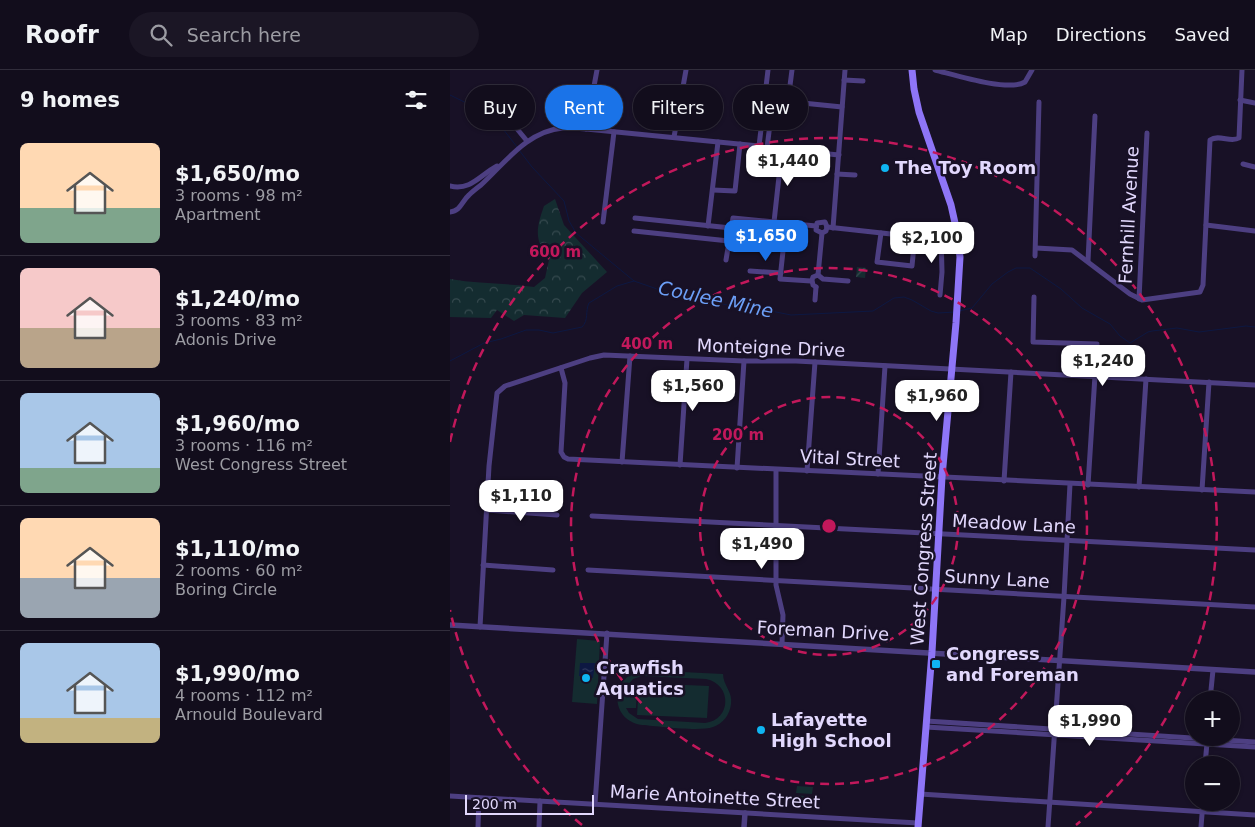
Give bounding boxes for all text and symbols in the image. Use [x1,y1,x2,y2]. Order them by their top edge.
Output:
search box [129,12,479,57]
text: Roofr [25,21,99,49]
icon: search [147,21,175,49]
text: Search here [187,24,301,46]
text: Map [990,24,1028,45]
text: Directions [1056,24,1146,45]
text: Saved [1174,24,1230,45]
chip: Buy [465,85,535,130]
chip: Rent [545,85,623,130]
chip: Filters [633,85,723,130]
chip: New [733,85,808,130]
icon: filters [402,86,430,114]
text: 9 homes [20,88,120,112]
pin: $1,440 [747,144,829,187]
street label: Fernhill Avenue [1114,146,1143,284]
text: $1,440 [757,151,819,170]
place label: The Toy Room [895,157,1036,178]
text: $1,650/mo [175,162,300,186]
marker: The Toy Room [879,162,891,174]
icon: home [60,163,120,223]
text: 3 rooms · 98 m² [175,186,303,205]
text: Apartment [175,205,261,224]
pin: $1,650 [725,220,807,262]
pin: $2,100 [891,222,973,264]
text: $1,650 [735,226,797,245]
text: $2,100 [901,228,963,247]
text: 600 m [529,243,581,261]
water label: Coulee Mine [656,276,776,322]
text: $1,240/mo [175,287,300,311]
icon: home [60,288,120,348]
text: 3 rooms · 83 m² [175,311,303,330]
text: Adonis Drive [175,330,276,349]
street label: Monteigne Drive [696,334,846,361]
text: 400 m [621,335,673,353]
pin: $1,240 [1062,344,1144,387]
text: $1,240 [1072,351,1134,370]
pin: $1,560 [652,370,734,412]
text: $1,560 [662,376,724,395]
pin: $1,960 [896,380,978,422]
text: $1,960 [906,386,968,405]
text: $1,960/mo [175,412,300,436]
icon: home [60,413,120,473]
text: 200 m [712,426,764,444]
text: 3 rooms · 116 m² [175,436,313,455]
street label: Vital Street [799,445,901,472]
street label: West Congress Street [906,452,941,646]
text: West Congress Street [175,455,347,474]
pin: $1,110 [480,480,562,522]
text: $1,110 [490,486,552,505]
street label: Meadow Lane [952,510,1077,537]
centre of rings [820,517,838,535]
pin: $1,490 [721,528,803,570]
text: $1,490 [731,534,793,553]
text: $1,110/mo [175,537,300,561]
icon: home [60,538,120,598]
text: 2 rooms · 60 m² [175,561,303,580]
street label: Sunny Lane [944,565,1050,592]
text: Boring Circle [175,580,277,599]
street label: Foreman Drive [756,617,890,644]
place label: Congress and Foreman [946,643,1079,685]
place label: Crawfish Aquatics [596,657,684,699]
marker: Congress and Foreman [930,658,942,670]
text: $1,990/mo [175,662,300,686]
icon: home [60,663,120,723]
marker: Crawfish Aquatics [580,672,592,684]
text: 4 rooms · 112 m² [175,686,313,705]
map controls [1185,691,1240,811]
button: + [1185,691,1240,746]
pin: $1,990 [1049,704,1131,747]
text: Arnould Boulevard [175,705,323,724]
place label: Lafayette High School [771,709,892,751]
text: $1,990 [1059,711,1121,730]
marker: Lafayette High School [755,724,767,736]
button: − [1185,756,1240,811]
street label: Marie Antoinette Street [609,781,821,812]
scale bar [465,792,594,815]
text: 200 m [472,796,517,812]

